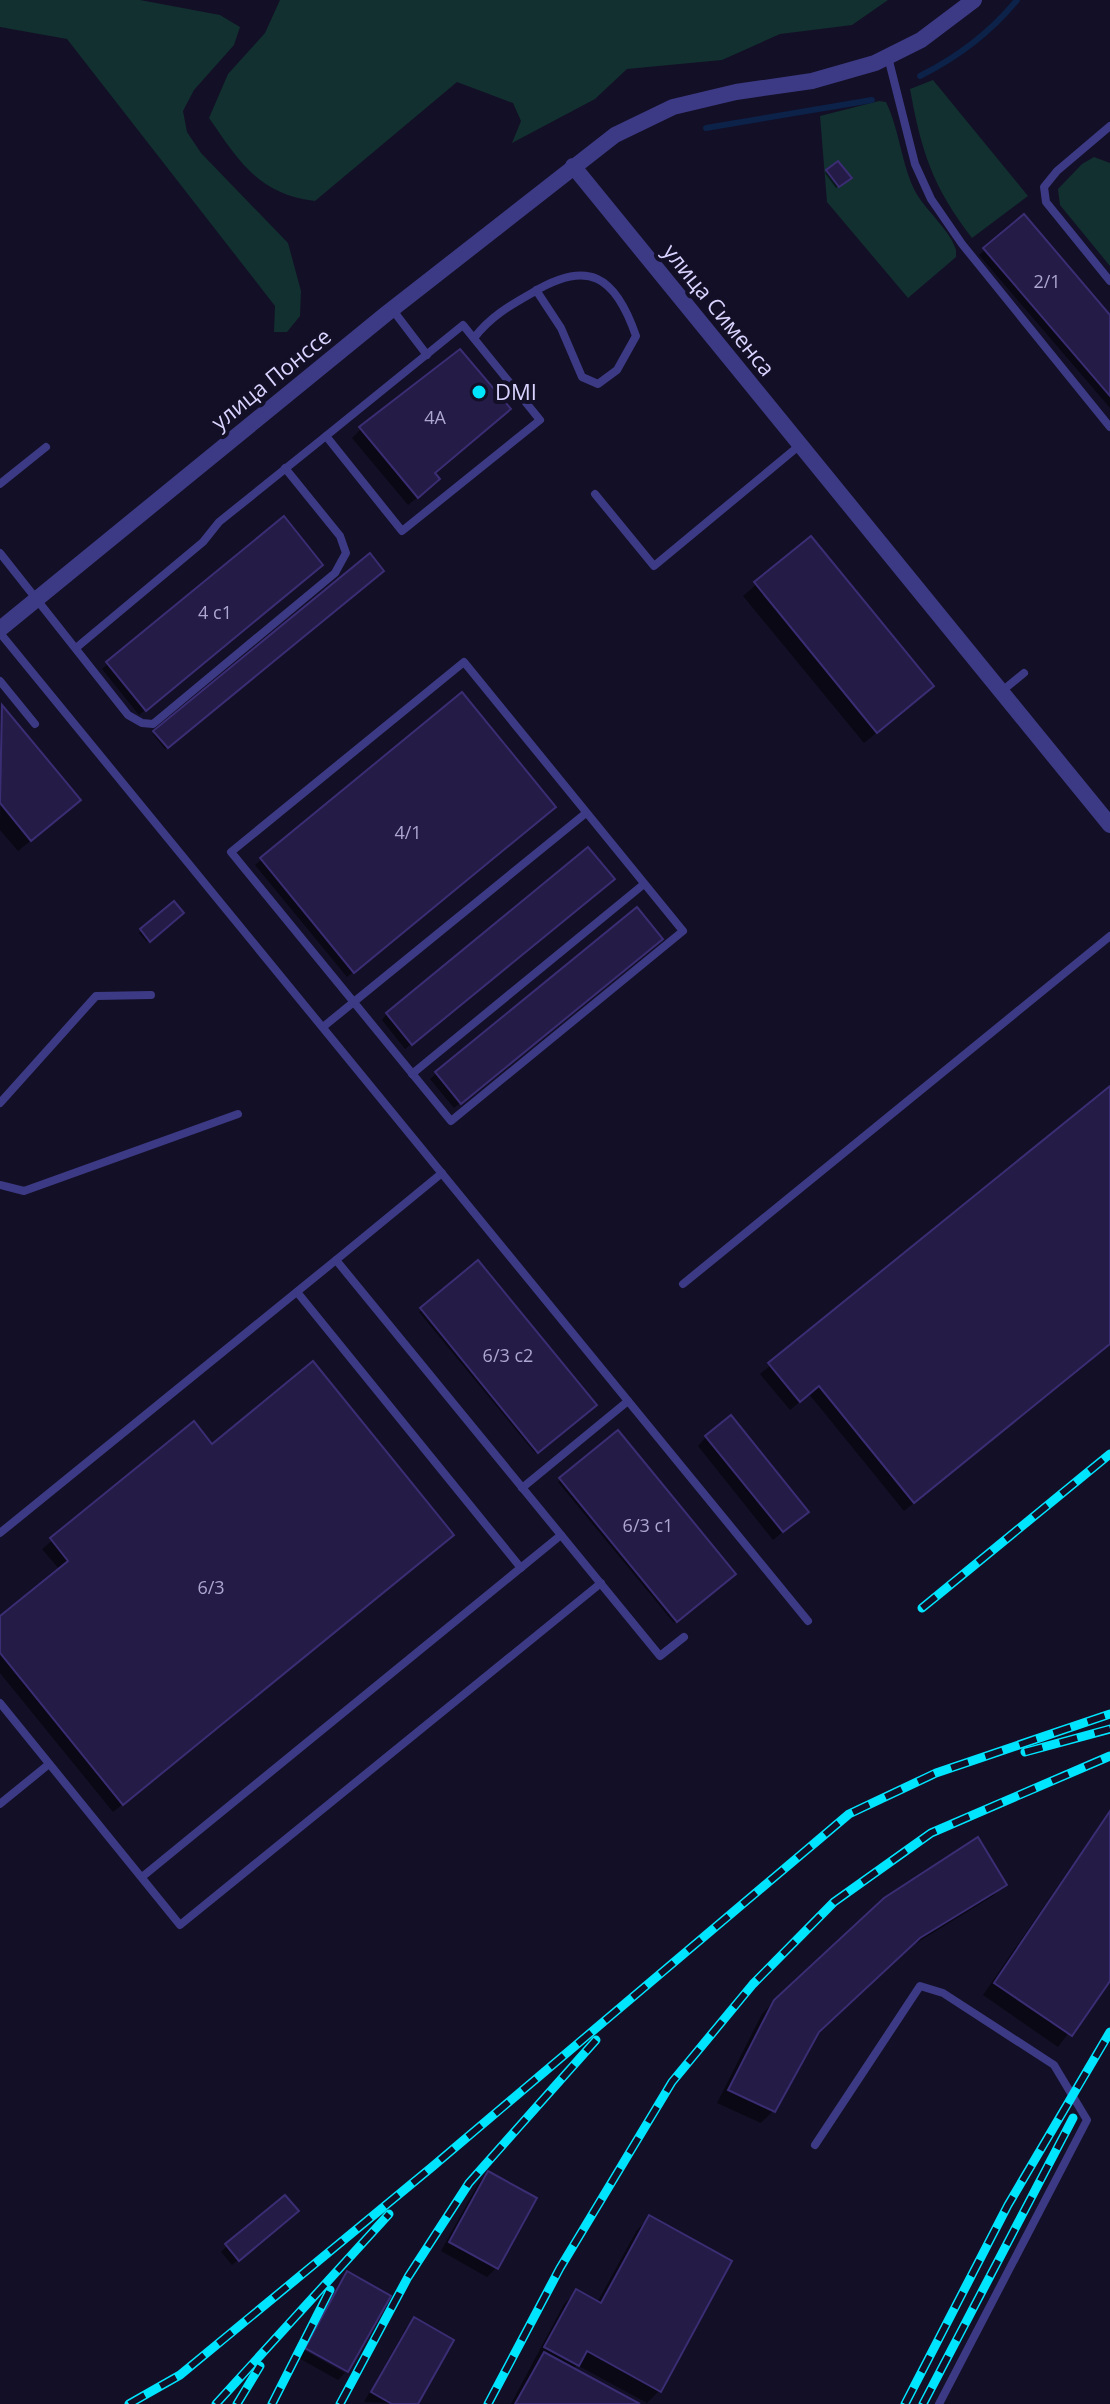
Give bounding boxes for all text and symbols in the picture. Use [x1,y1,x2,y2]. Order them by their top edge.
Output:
street label: улица Сименса [657,237,783,382]
house number: 2/1 [1033,269,1061,293]
street label: улица Понссе [204,321,337,436]
place label: DMI [495,376,537,406]
marker: DMI [470,383,488,401]
house number: 4А [424,405,446,429]
house number: 4 с1 [198,600,232,624]
house number: 4/1 [394,820,422,844]
house number: 6/3 с2 [483,1343,533,1367]
house number: 6/3 с1 [623,1513,673,1537]
house number: 6/3 [197,1575,225,1599]

